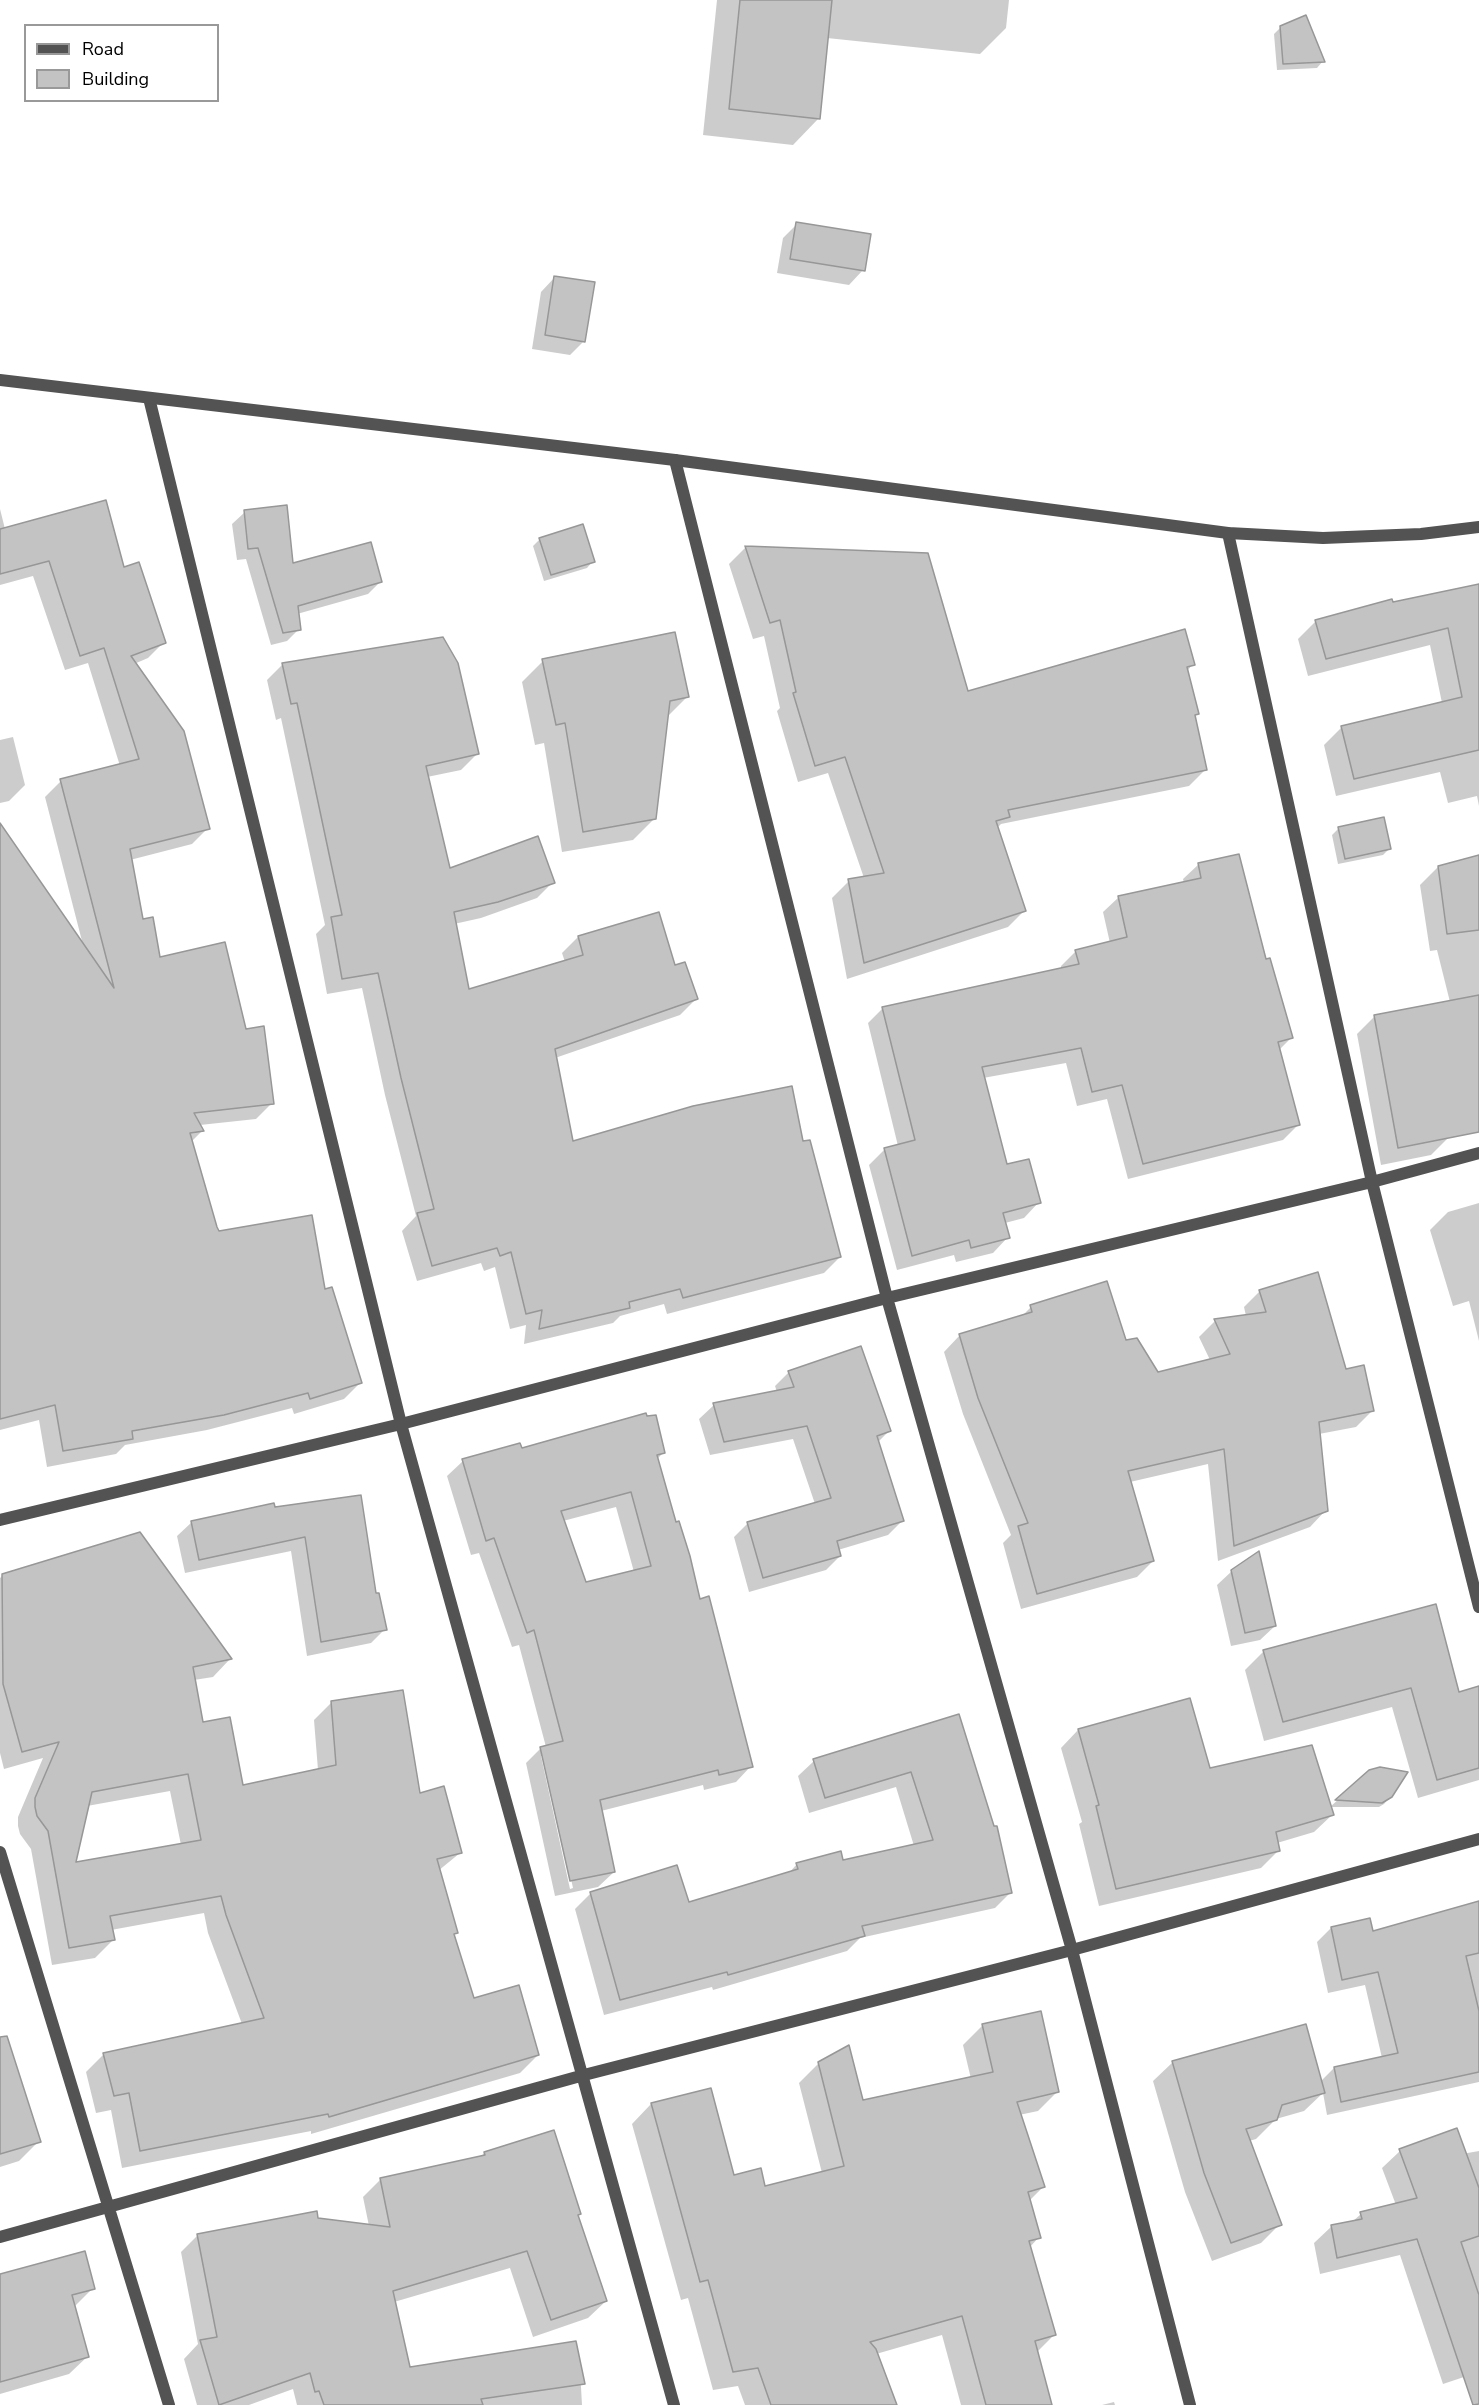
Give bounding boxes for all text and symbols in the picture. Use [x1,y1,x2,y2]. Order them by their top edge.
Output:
legend [24,24,219,102]
text: Road [82,37,124,61]
text: Building [82,67,149,91]

